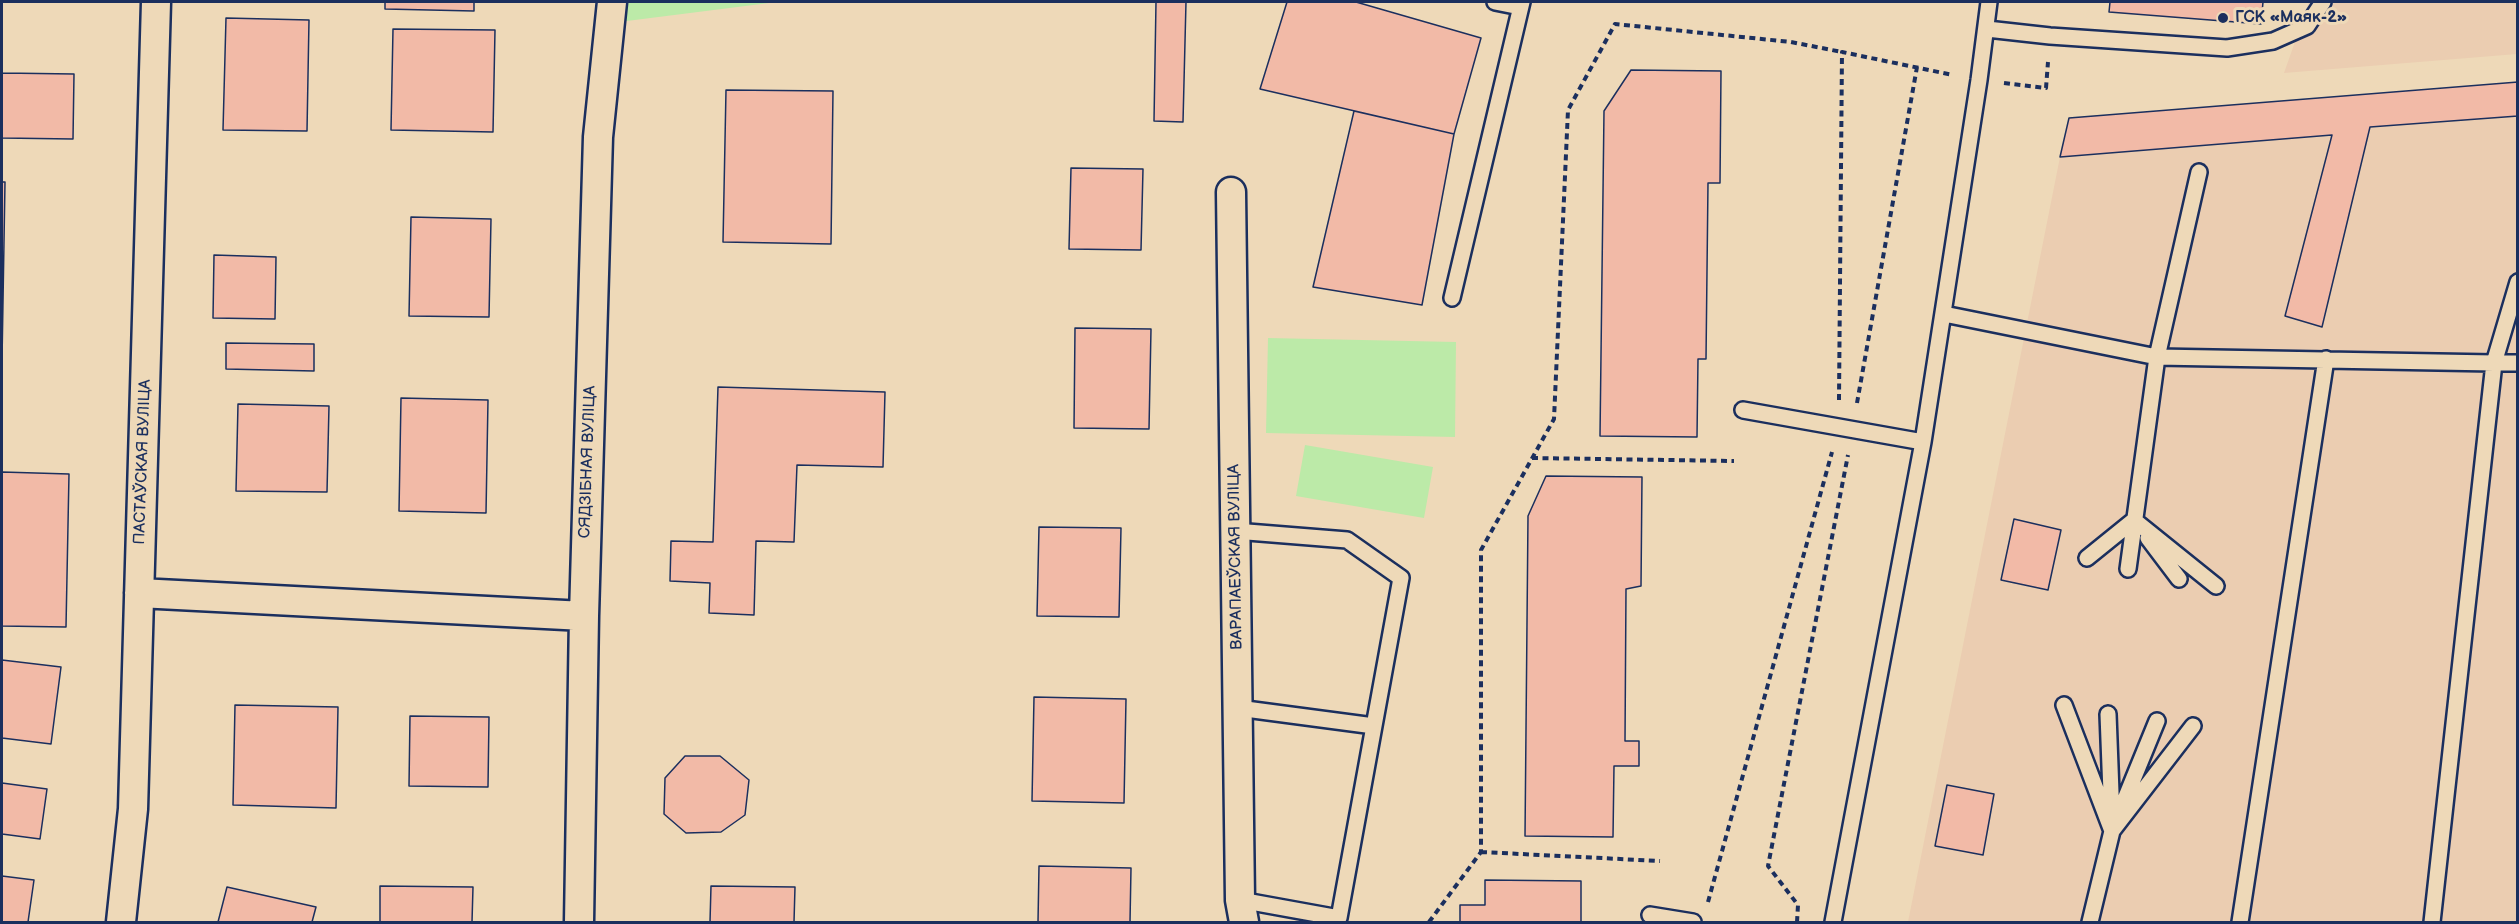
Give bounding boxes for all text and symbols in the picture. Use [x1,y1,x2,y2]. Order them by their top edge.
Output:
place label: ГСК «Маяк-2» [2235,8,2347,28]
marker: ГСК «Маяк-2» [2216,11,2230,25]
street label: ПАСТАЎСКАЯ ВУЛІЦА [131,379,155,545]
street label: СЯДЗІБНАЯ ВУЛІЦА [576,385,600,539]
street label: ВАРАПАЕЎСКАЯ ВУЛІЦА [1225,464,1247,650]

